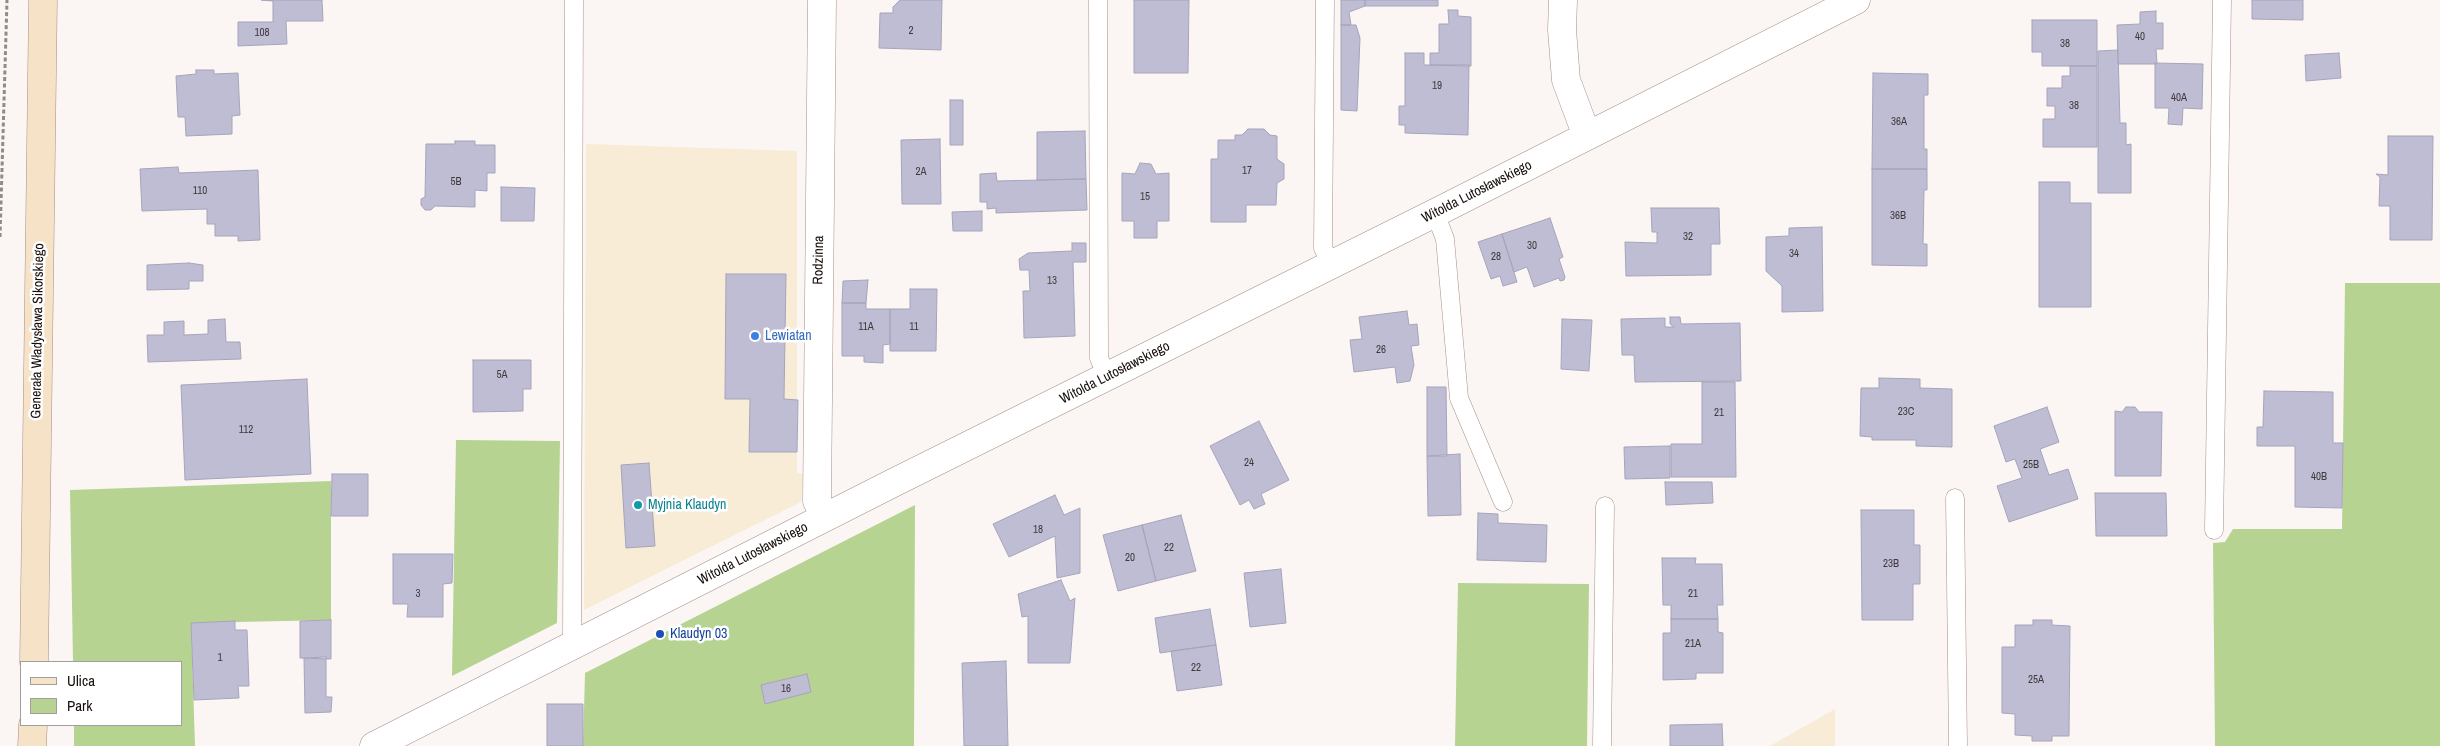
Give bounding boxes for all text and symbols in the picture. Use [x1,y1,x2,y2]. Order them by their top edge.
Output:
house number: 2 [908,24,914,38]
house number: 108 [254,26,270,40]
house number: 40 [2135,30,2145,44]
house number: 38 [2060,37,2070,51]
house number: 19 [1432,79,1442,93]
house number: 40A [2171,91,2187,105]
house number: 38 [2069,99,2079,113]
house number: 36A [1891,115,1907,129]
street label: Witolda Lutosławskiego [1419,157,1535,227]
house number: 17 [1242,164,1252,178]
house number: 2A [915,165,927,179]
house number: 5B [450,175,462,189]
house number: 110 [193,184,207,198]
house number: 15 [1140,190,1150,204]
house number: 36B [1890,209,1906,223]
house number: 32 [1683,230,1693,244]
street label: Rodzinna [810,235,828,285]
house number: 30 [1527,239,1537,253]
street label: Generała Władysława Sikorskiego [28,243,48,419]
house number: 34 [1789,247,1799,261]
house number: 28 [1491,250,1501,264]
house number: 13 [1047,274,1057,288]
house number: 11A [858,320,874,334]
house number: 11 [909,320,919,334]
place label: Lewiatan [765,328,812,344]
marker: Lewiatan [749,330,761,342]
street label: Witolda Lutosławskiego [1057,338,1173,408]
house number: 26 [1376,343,1386,357]
house number: 5A [496,368,508,382]
house number: 23C [1898,405,1914,419]
house number: 21 [1714,406,1724,420]
house number: 112 [239,423,253,437]
house number: 24 [1244,456,1254,470]
house number: 25B [2023,458,2039,472]
house number: 40B [2311,470,2327,484]
place label: Myjnia Klaudyn [648,497,726,513]
marker: Myjnia Klaudyn [632,499,644,511]
street label: Witolda Lutosławskiego [695,519,811,589]
house number: 18 [1033,523,1043,537]
house number: 22 [1164,541,1174,555]
house number: 20 [1125,551,1135,565]
house number: 23B [1883,557,1899,571]
house number: 3 [415,587,421,601]
house number: 21 [1688,587,1698,601]
place label: Klaudyn 03 [670,626,727,642]
marker: Klaudyn 03 [654,628,666,640]
house number: 21A [1685,637,1701,651]
house number: 1 [217,651,223,665]
legend [20,661,182,726]
house number: 22 [1191,661,1201,675]
text: Ulica [67,670,95,691]
house number: 25A [2028,673,2044,687]
house number: 16 [781,682,791,696]
text: Park [67,695,92,716]

